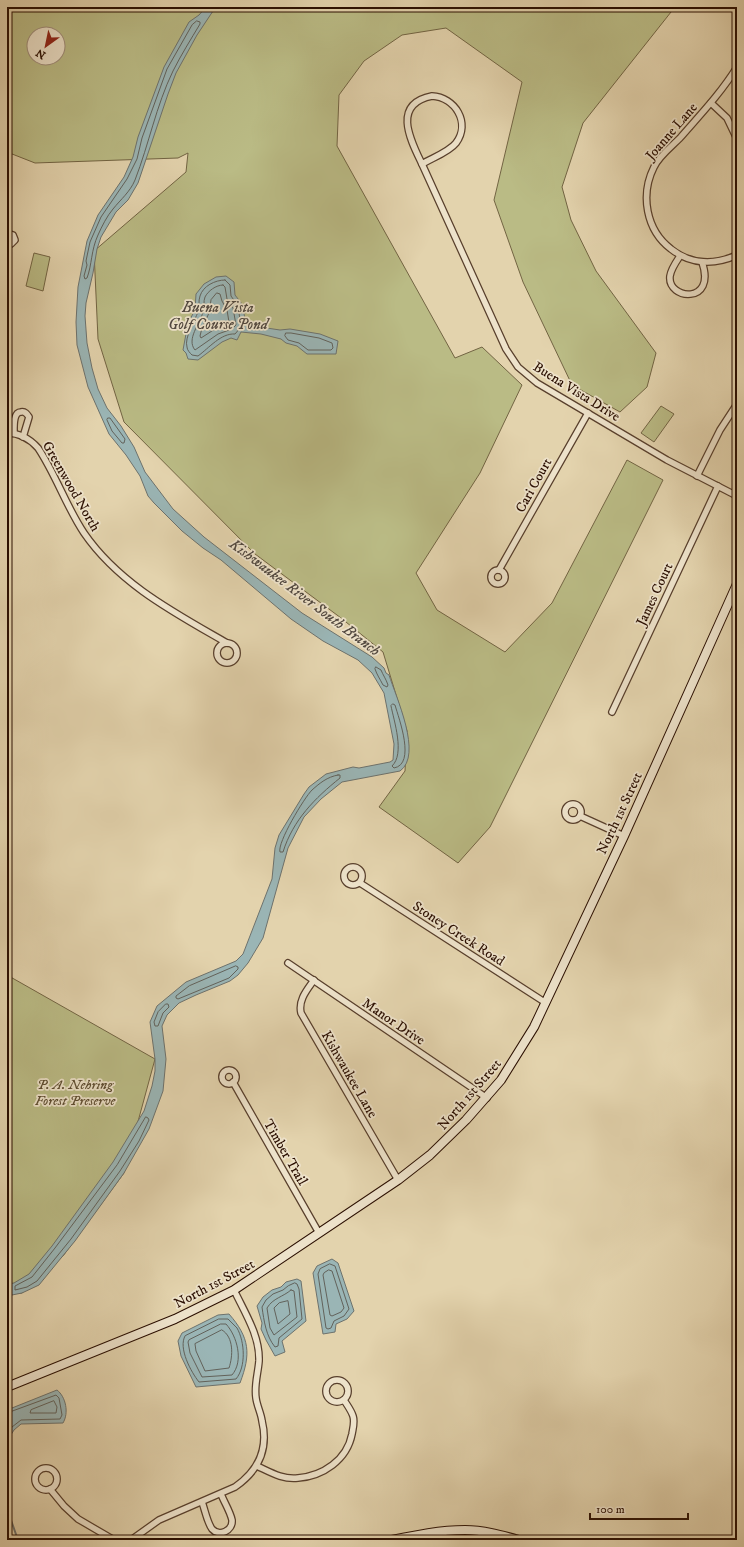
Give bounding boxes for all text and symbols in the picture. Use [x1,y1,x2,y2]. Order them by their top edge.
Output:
north arrow [26,26,66,66]
text: N [33,45,49,62]
street label: Joanne Lane [641,99,702,166]
water label: Buena Vista Golf Course Pond [168,298,271,334]
street label: Buena Vista Drive [530,358,624,426]
street label: Greenwood North [38,438,105,535]
street label: Cari Court [512,455,556,516]
water label: Kishwaukee River South Branch [225,534,384,660]
street label: James Court [632,559,678,631]
street label: North 1st Street [593,769,647,857]
street label: Stoney Creek Road [409,897,508,970]
street label: Manor Drive [358,994,429,1050]
street label: Kishwaukee Lane [317,1028,381,1121]
street label: North 1st Street [434,1055,506,1134]
park label: P. A. Nehring Forest Preserve [35,1076,117,1110]
street label: Timber Trail [259,1116,312,1189]
street label: North 1st Street [171,1255,258,1313]
scale bar [590,1495,688,1521]
text: 100 m [596,1502,625,1517]

